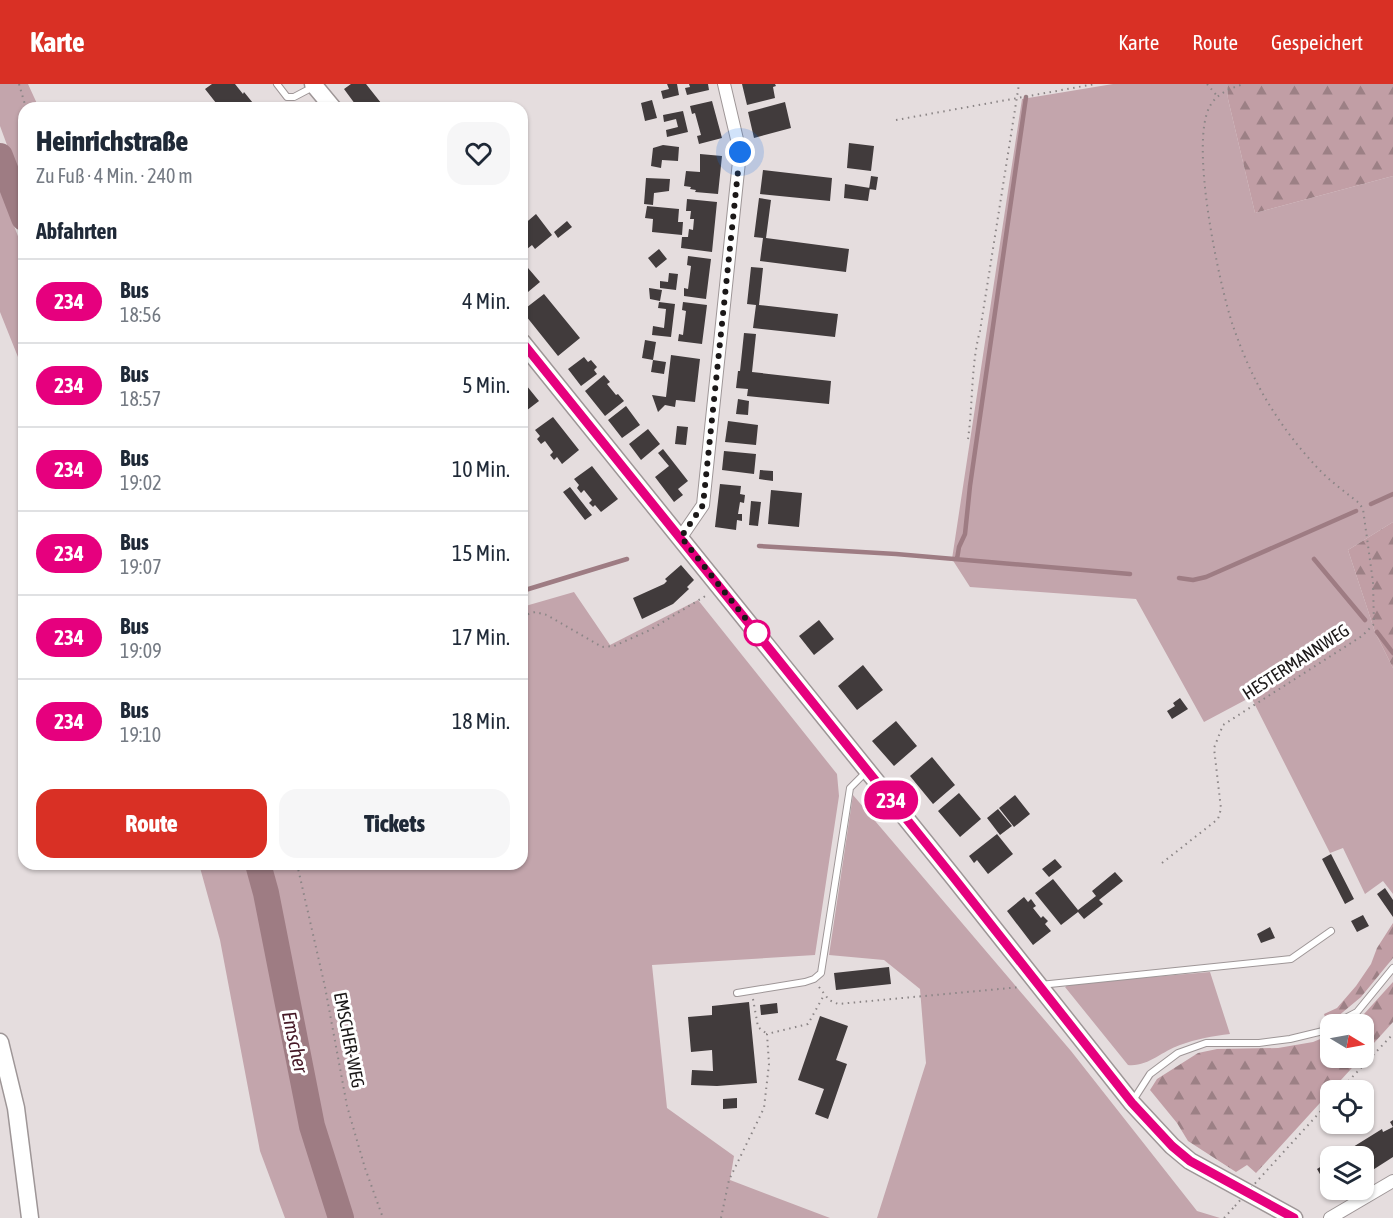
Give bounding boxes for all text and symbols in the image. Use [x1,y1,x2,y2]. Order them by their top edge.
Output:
text: Karte [30,26,85,58]
text: Karte [1118,30,1159,54]
text: Route [1192,30,1238,54]
text: Gespeichert [1271,30,1363,54]
button: heart [447,122,510,185]
text: Heinrichstraße [36,125,188,157]
your location [725,137,755,167]
text: Zu Fuß · 4 Min. · 240 m [36,164,193,187]
text: Abfahrten [36,218,117,244]
text: Bus [120,277,149,303]
text: 4 Min. [462,288,510,314]
text: 234 [54,289,84,313]
text: 18:56 [120,303,161,326]
text: Bus [120,361,149,387]
text: 5 Min. [462,372,510,398]
text: 234 [54,373,84,397]
text: 18:57 [120,387,161,410]
text: Bus [120,445,149,471]
text: 10 Min. [452,456,510,482]
text: 234 [54,457,84,481]
text: 19:02 [120,471,162,494]
text: Bus [120,529,149,555]
text: 15 Min. [452,540,510,566]
text: 234 [54,541,84,565]
text: 19:07 [120,555,162,578]
text: Bus [120,613,149,639]
street label: HESTERMANNWEG [1239,619,1353,704]
unlabelled marker [744,620,770,646]
text: 17 Min. [452,624,510,650]
text: 234 [54,625,84,649]
text: 19:09 [120,639,162,662]
text: Bus [120,697,149,723]
text: 18 Min. [452,708,510,734]
text: 234 [54,709,84,733]
text: 19:10 [120,723,161,746]
line badge: 234 [856,780,926,820]
text: 234 [876,788,906,812]
button: Route [36,789,267,858]
button: Tickets [279,789,510,858]
street label: EMSCHER-WEG [330,990,369,1090]
water label: Emscher [278,1009,313,1076]
north arrow [1320,1014,1374,1068]
map controls [1320,1014,1374,1200]
button: locate [1320,1080,1374,1134]
button: layers [1320,1146,1374,1200]

